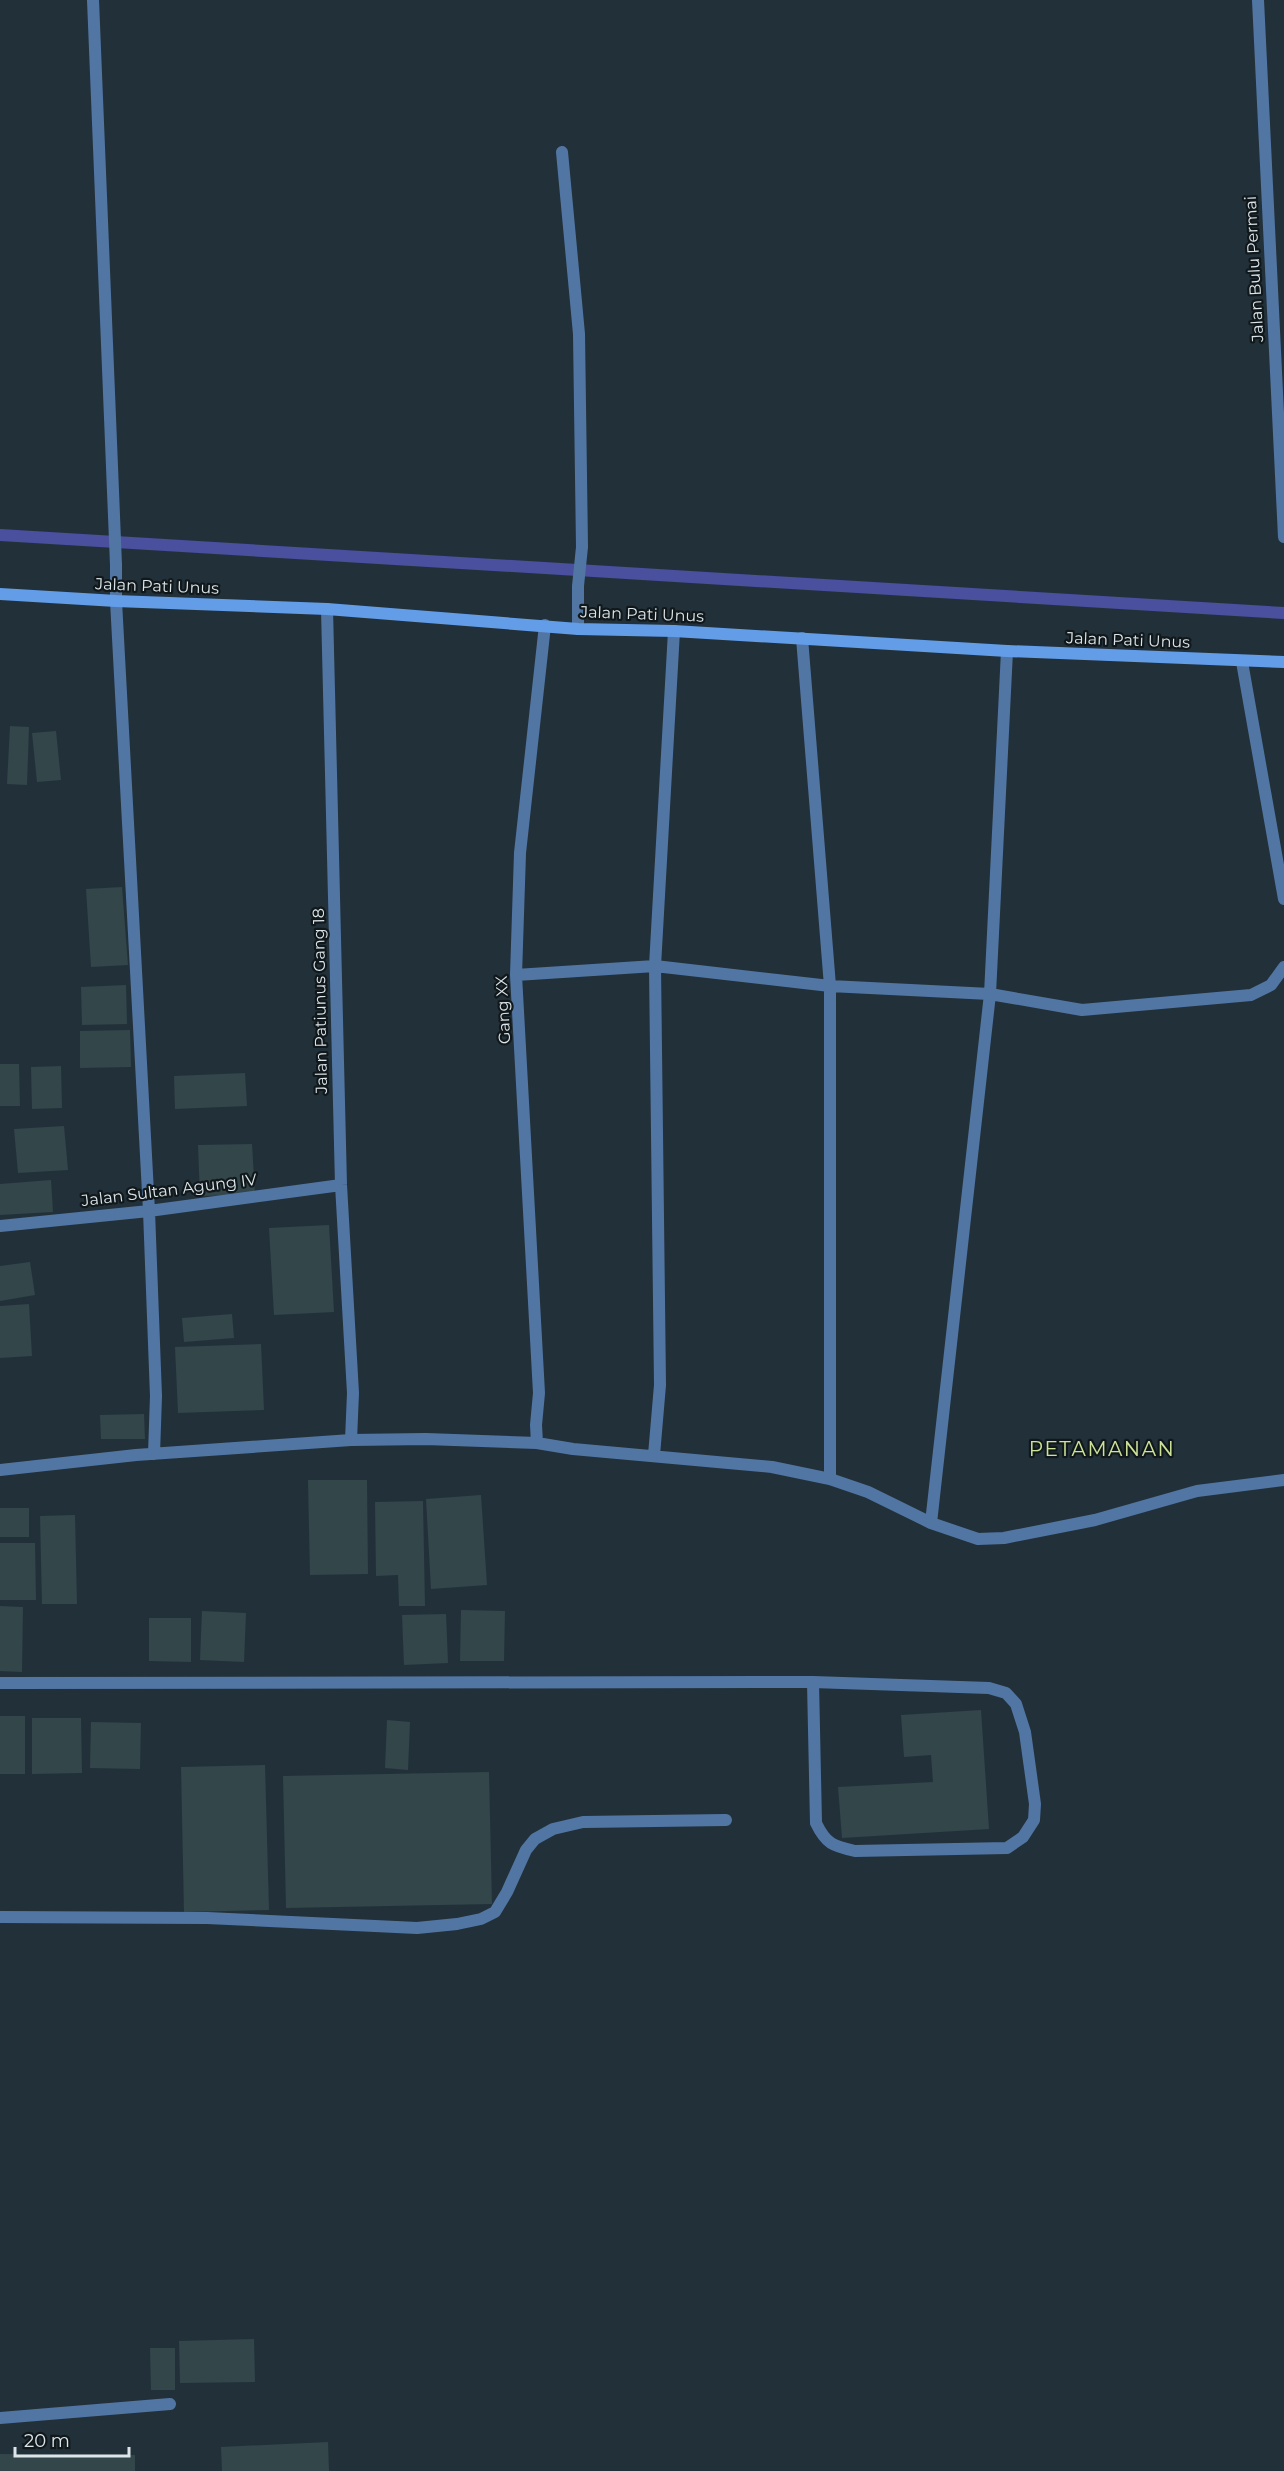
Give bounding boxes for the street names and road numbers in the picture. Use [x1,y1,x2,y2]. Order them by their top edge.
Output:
street label: Jalan Bulu Permai [1241,195,1267,344]
street label: Jalan Pati Unus [94,574,219,598]
street label: Jalan Pati Unus [579,602,704,626]
street label: Jalan Pati Unus [1065,628,1190,652]
street label: Jalan Patiunus Gang 18 [309,908,331,1095]
street label: Gang XX [492,975,514,1045]
street label: Jalan Sultan Agung IV [79,1170,259,1210]

